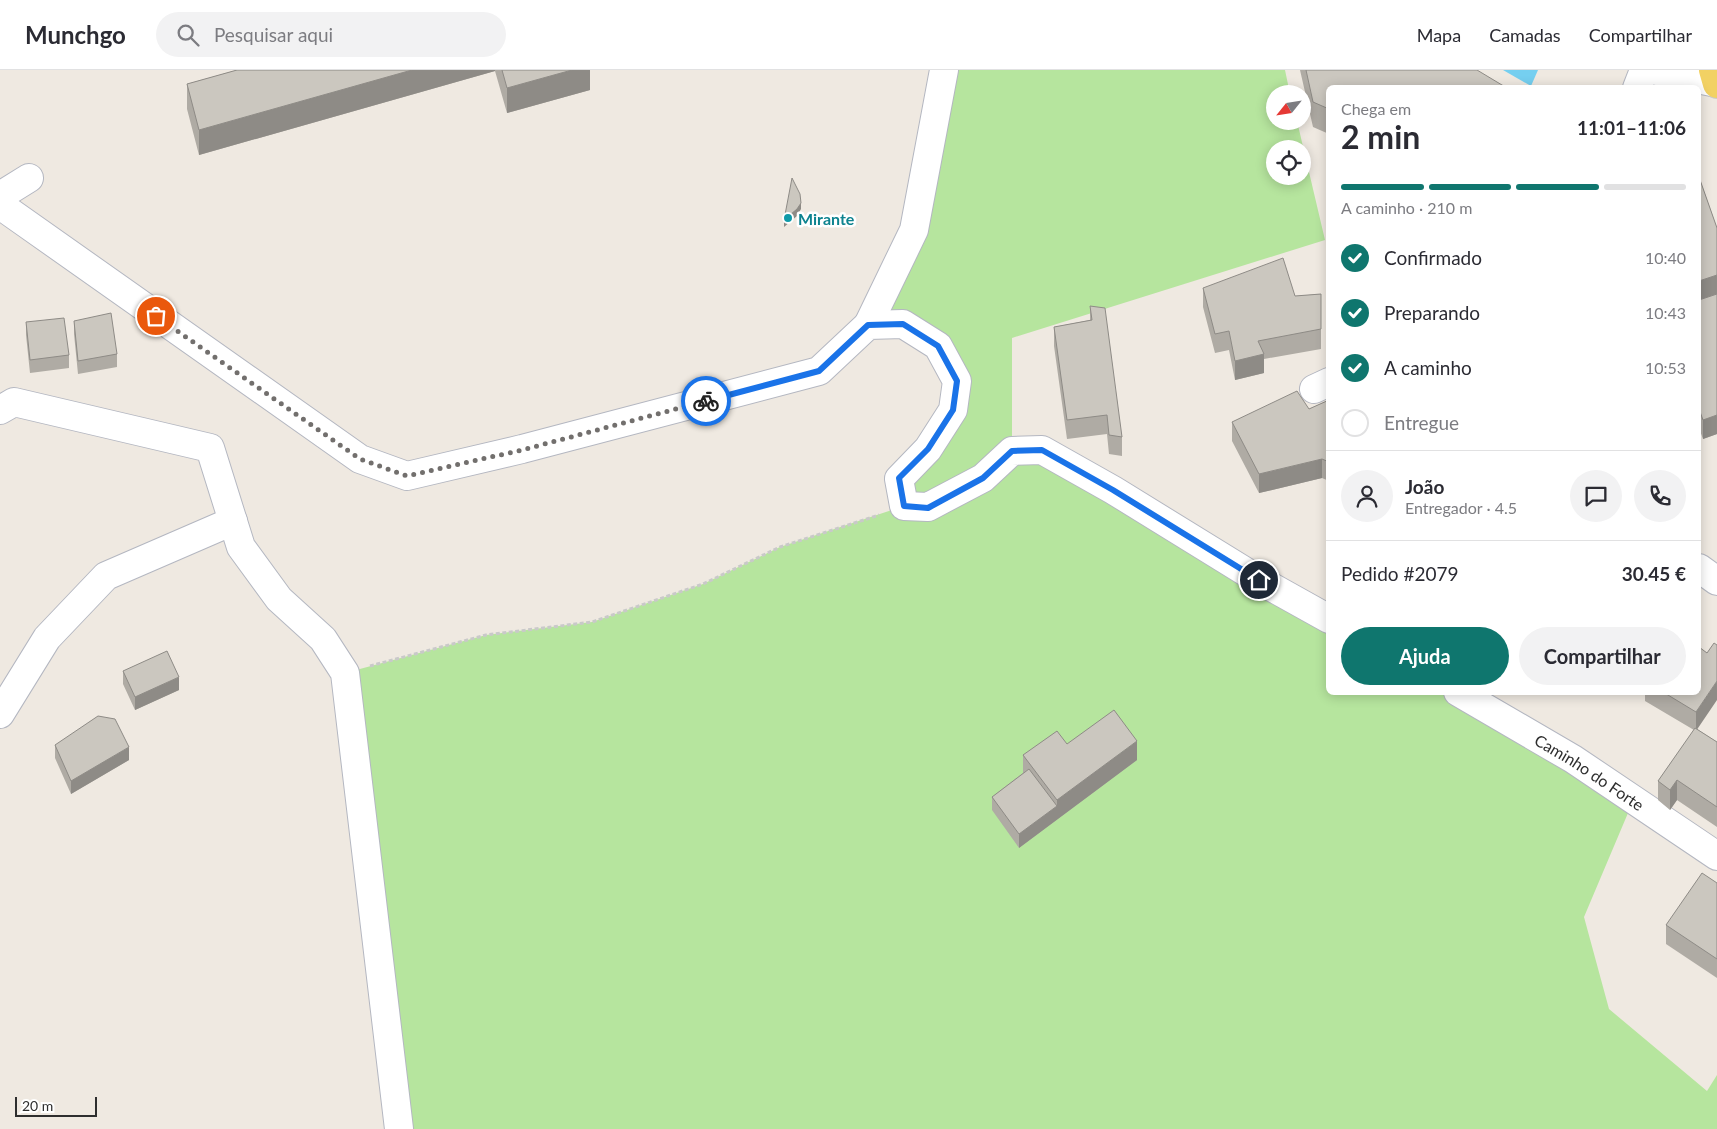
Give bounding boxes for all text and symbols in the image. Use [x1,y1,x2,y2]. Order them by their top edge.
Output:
search box [156,12,506,57]
text: Munchgo [25,20,126,49]
icon: search [174,21,202,49]
text: Pesquisar aqui [214,23,333,46]
text: Mapa [1417,24,1461,46]
text: Camadas [1489,24,1561,46]
text: Compartilhar [1589,24,1692,46]
north arrow [1266,85,1311,130]
map controls [1266,85,1311,185]
text: Chega em [1341,99,1411,118]
text: 11:01–11:06 [1577,116,1686,139]
text: 2 min [1341,117,1420,156]
button: locate [1266,140,1311,185]
text: A caminho · 210 m [1341,198,1472,217]
place label: Mirante [798,209,855,228]
marker: Mirante [782,212,794,224]
icon: check [1341,244,1369,272]
text: Confirmado [1384,246,1482,269]
text: 10:40 [1645,248,1686,267]
pin [135,295,177,337]
icon: check [1341,299,1369,327]
text: Preparando [1384,301,1480,324]
icon: bag [142,302,170,330]
text: 10:43 [1645,303,1686,322]
icon: check [1341,354,1369,382]
text: A caminho [1384,356,1472,379]
text: 10:53 [1645,358,1686,377]
courier [681,376,731,426]
icon: bike [692,387,720,415]
text: Entregue [1384,411,1459,434]
button: person [1341,470,1393,522]
button: chat [1570,470,1622,522]
button: phone [1634,470,1686,522]
text: João [1405,475,1444,498]
text: Entregador · 4.5 [1405,498,1517,517]
pin [1238,559,1280,601]
text: Pedido #2079 [1341,562,1459,585]
text: 30.45 € [1622,562,1686,585]
icon: home [1245,566,1273,594]
button: Ajuda [1341,627,1509,685]
button: Compartilhar [1519,627,1686,685]
street label: Caminho do Forte [1532,730,1648,814]
scale bar [15,1094,98,1117]
text: 20 m [22,1097,53,1114]

